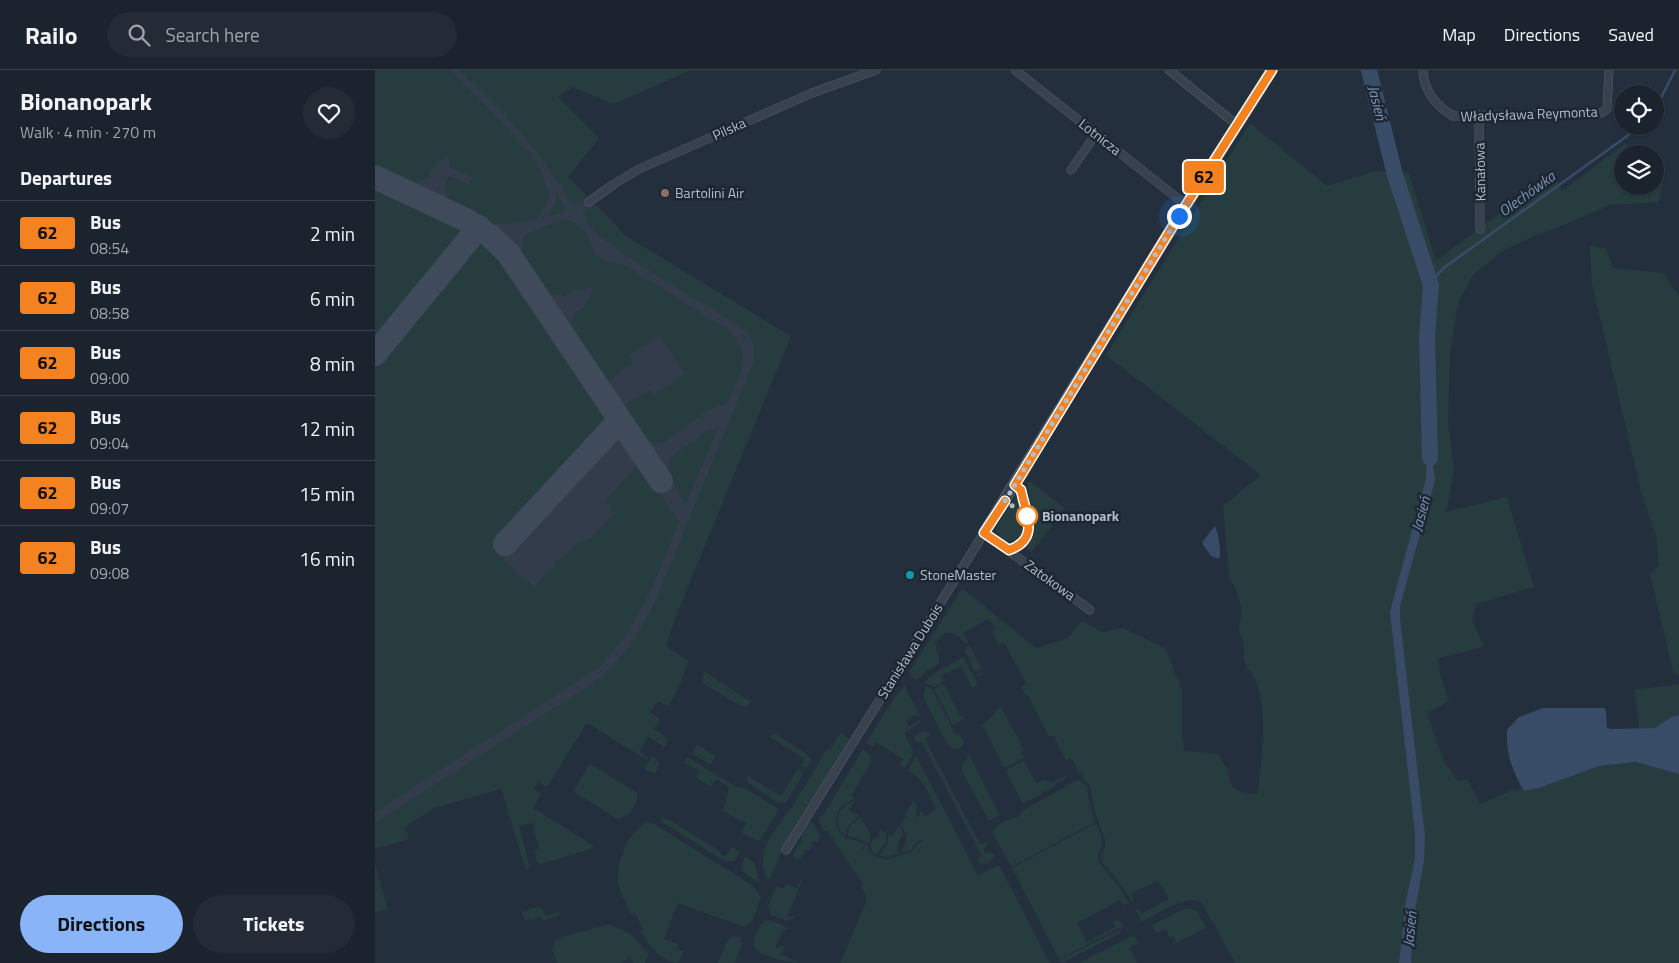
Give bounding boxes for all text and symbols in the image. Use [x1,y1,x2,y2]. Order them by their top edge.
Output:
search box [107,12,457,57]
text: Railo [25,17,77,53]
text: Search here [165,20,260,49]
icon: search [125,21,153,49]
text: Map [1442,21,1476,48]
text: Directions [1504,21,1580,48]
text: Saved [1608,21,1654,48]
text: Bionanopark [20,83,152,119]
water label: Jasień [1362,83,1393,123]
map controls [1614,85,1664,195]
button: locate [1614,85,1664,135]
button: heart [303,87,355,139]
street label: Władysława Reymonta [1460,101,1598,126]
street label: Pilska [709,112,749,145]
street label: Lotnicza [1075,113,1126,160]
text: Walk · 4 min · 270 m [20,120,156,144]
street label: Kanałowa [1468,142,1491,202]
button: layers [1614,145,1664,195]
line badge: 62 [1181,161,1227,193]
text: Departures [20,163,112,192]
text: 62 [1194,163,1214,190]
water label: Olechówka [1494,164,1561,222]
place label: Bartolini Air [675,182,744,203]
marker: Bartolini Air [659,187,671,199]
your location [1167,204,1192,229]
text: Bus [90,207,121,236]
text: 62 [37,219,58,246]
text: 2 min [310,219,355,248]
text: 08:54 [90,236,129,260]
text: Bus [90,272,121,301]
text: 62 [37,284,58,311]
text: 6 min [310,284,355,313]
text: 08:58 [90,301,129,325]
text: Bus [90,337,121,366]
text: 62 [37,349,58,376]
text: 8 min [310,349,355,378]
text: 09:00 [90,366,129,390]
text: Bus [90,402,121,431]
text: 62 [37,414,58,441]
text: 12 min [299,414,355,443]
text: 09:04 [90,431,129,455]
text: Bus [90,467,121,496]
text: 62 [37,479,58,506]
text: 15 min [299,479,355,508]
water label: Jasień [1405,493,1436,534]
text: 09:07 [90,496,129,520]
marker: Bionanopark [1016,505,1038,527]
place label: Bionanopark [1042,505,1120,526]
text: Bus [90,532,121,561]
text: 62 [37,544,58,571]
text: 16 min [299,544,355,573]
street label: Zatokowa [1021,554,1080,605]
text: 09:08 [90,561,129,585]
place label: StoneMaster [920,564,997,585]
marker: StoneMaster [904,569,916,581]
street label: Stanisława Dubois [872,599,947,703]
button: Directions [20,895,183,953]
button: Tickets [193,895,355,953]
water label: Jasień [1396,910,1423,948]

